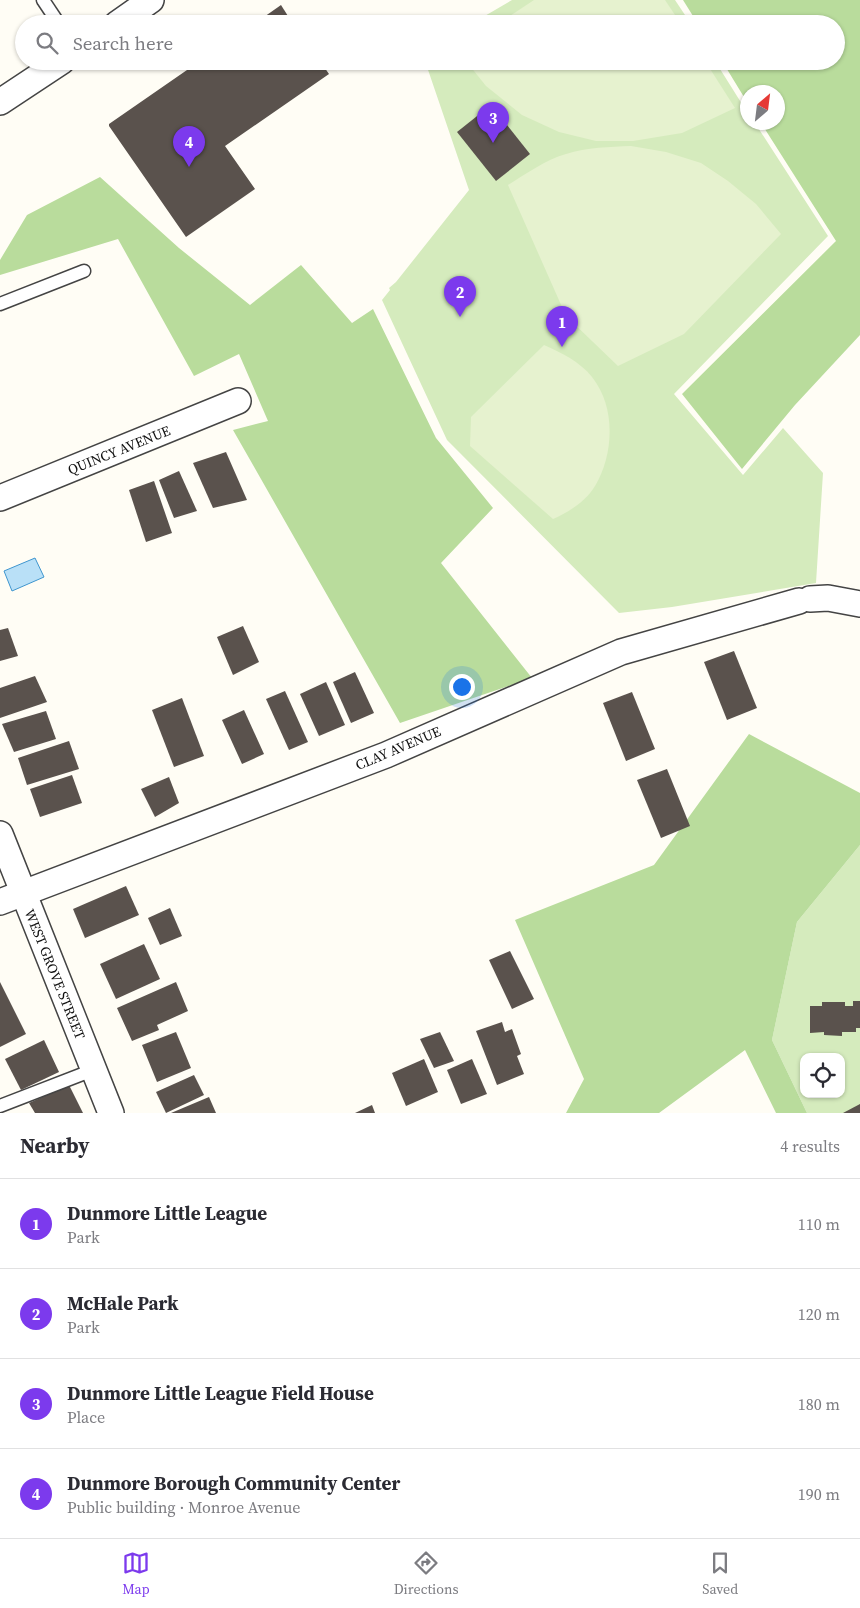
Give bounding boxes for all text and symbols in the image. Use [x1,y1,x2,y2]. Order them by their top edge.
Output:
search box [15,15,845,70]
icon: search [33,29,61,57]
text: Search here [73,30,173,56]
north arrow [740,85,785,130]
pin: 3 [477,102,509,143]
pin: 4 [173,126,205,167]
pin: 2 [444,276,476,317]
pin: 1 [546,306,578,347]
street label: QUINCY AVENUE [65,420,173,480]
your location [449,674,475,700]
street label: CLAY AVENUE [352,721,444,775]
street label: WEST GROVE STREET [20,906,91,1043]
map controls [800,1053,845,1098]
button: locate [800,1053,845,1098]
text: Nearby [20,1131,90,1160]
text: 4 results [780,1135,840,1157]
text: Dunmore Little League [67,1200,267,1226]
text: 1 [32,1213,40,1235]
text: 110 m [798,1213,840,1235]
text: Park [67,1226,100,1248]
text: McHale Park [67,1290,178,1316]
text: 2 [32,1303,40,1325]
text: 120 m [798,1303,840,1325]
text: Park [67,1316,100,1338]
text: Dunmore Little League Field House [67,1380,374,1406]
text: 3 [32,1393,40,1415]
text: 180 m [798,1393,840,1415]
text: Place [67,1406,105,1428]
text: Dunmore Borough Community Center [67,1470,400,1496]
text: 4 [32,1483,40,1505]
text: 190 m [798,1483,840,1505]
text: Public building · Monroe Avenue [67,1496,300,1518]
tab: Map [122,1549,150,1599]
tab: Directions [394,1549,458,1599]
tab: Saved [702,1549,738,1599]

